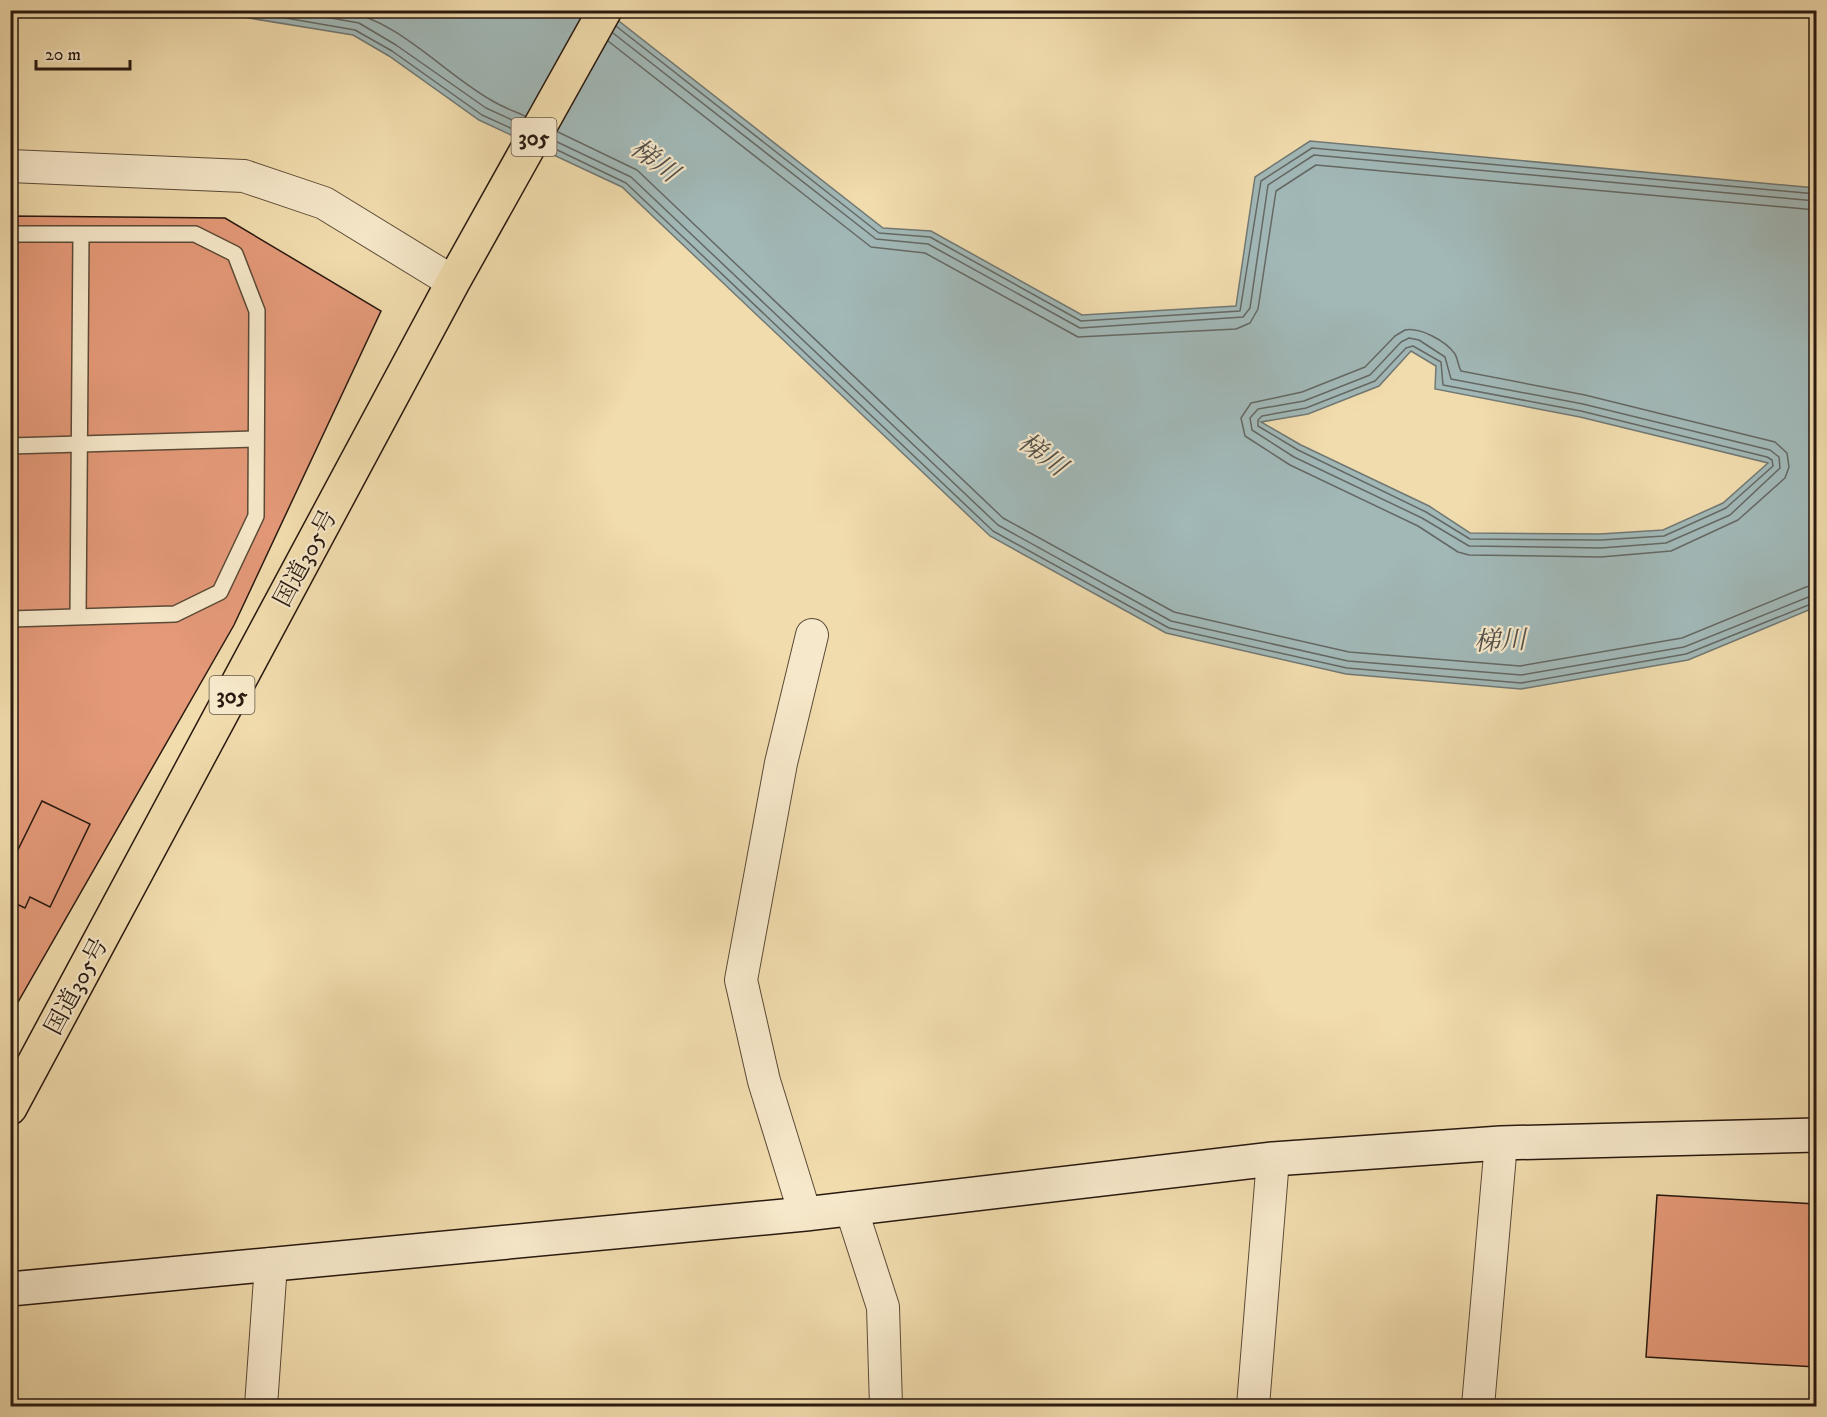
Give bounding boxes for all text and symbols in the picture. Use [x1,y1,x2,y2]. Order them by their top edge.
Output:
scale bar [36,33,130,71]
text: 20 m [45,44,81,66]
road number: 305 [512,118,556,156]
water label: 梯川 [623,132,687,192]
water label: 梯川 [1011,426,1075,486]
street label: 国道305号 [268,505,344,612]
water label: 梯川 [1473,624,1530,659]
road number: 305 [210,676,254,714]
street label: 国道305号 [39,933,115,1040]

